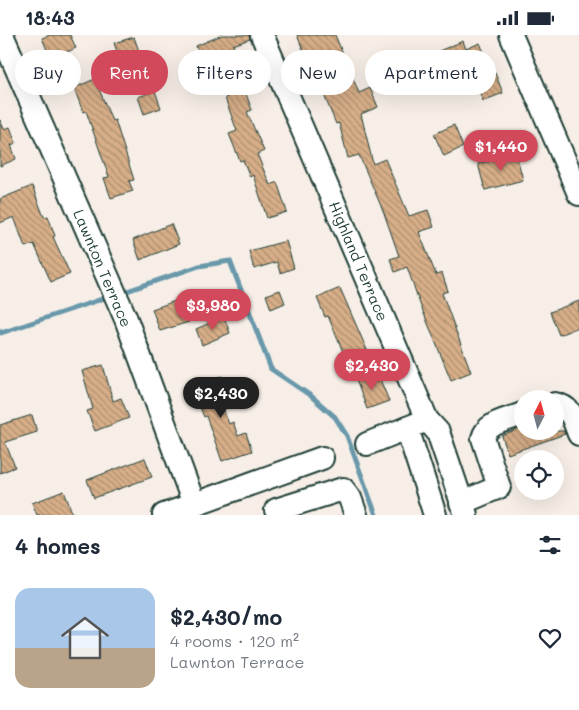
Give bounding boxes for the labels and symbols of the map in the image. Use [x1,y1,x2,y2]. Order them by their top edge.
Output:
pin: $1,440 [460,129,542,172]
street label: Highland Terrace [325,198,393,324]
street label: Lawnton Terrace [69,206,137,330]
pin: $3,980 [172,289,254,331]
pin: $2,430 [331,349,413,391]
pin: $2,430 [180,377,262,419]
north arrow [514,390,564,440]

